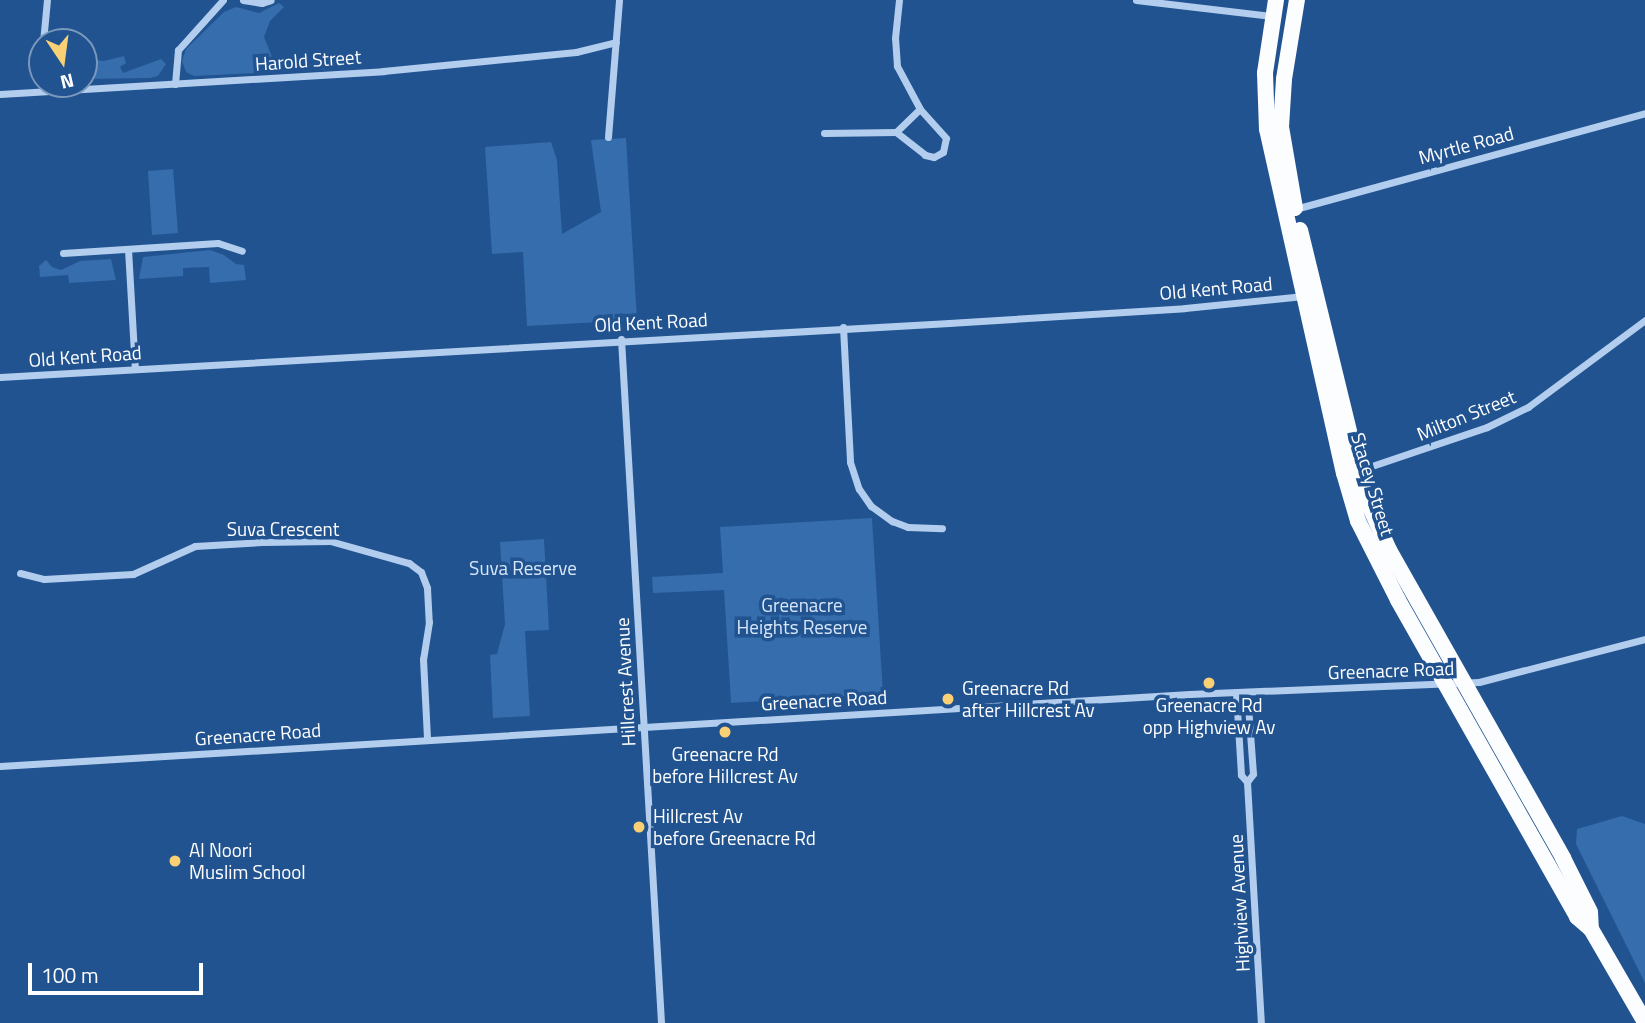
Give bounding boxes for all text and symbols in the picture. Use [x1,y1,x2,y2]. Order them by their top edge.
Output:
north arrow [28,28,98,98]
street label: Harold Street [254,45,362,75]
text: N [58,66,77,98]
street label: Myrtle Road [1416,121,1516,169]
street label: Old Kent Road [1159,272,1273,304]
street label: Old Kent Road [594,308,708,336]
street label: Old Kent Road [28,341,142,371]
street label: Milton Street [1413,385,1519,445]
street label: Stacey Street [1347,430,1399,538]
street label: Suva Crescent [227,518,339,540]
park label: Suva Reserve [469,557,577,579]
park label: Greenacre Heights Reserve [737,594,867,638]
street label: Hillcrest Avenue [610,617,640,747]
street label: Greenacre Road [1327,656,1455,684]
marker: Greenacre Rd opp Highview Av [1201,675,1217,691]
place label: Greenacre Rd after Hillcrest Av [962,677,1095,721]
street label: Greenacre Road [760,685,888,715]
marker: Greenacre Rd after Hillcrest Av [940,691,956,707]
place label: Greenacre Rd opp Highview Av [1143,694,1275,738]
street label: Greenacre Road [194,718,322,750]
marker: Greenacre Rd before Hillcrest Av [717,724,733,740]
place label: Greenacre Rd before Hillcrest Av [652,743,798,787]
place label: Hillcrest Av before Greenacre Rd [653,805,816,849]
marker: Hillcrest Av before Greenacre Rd [631,819,647,835]
street label: Highview Avenue [1224,834,1254,972]
place label: Al Noori Muslim School [189,839,306,883]
marker: Al Noori Muslim School [167,853,183,869]
scale bar [32,950,206,994]
text: 100 m [41,959,98,991]

